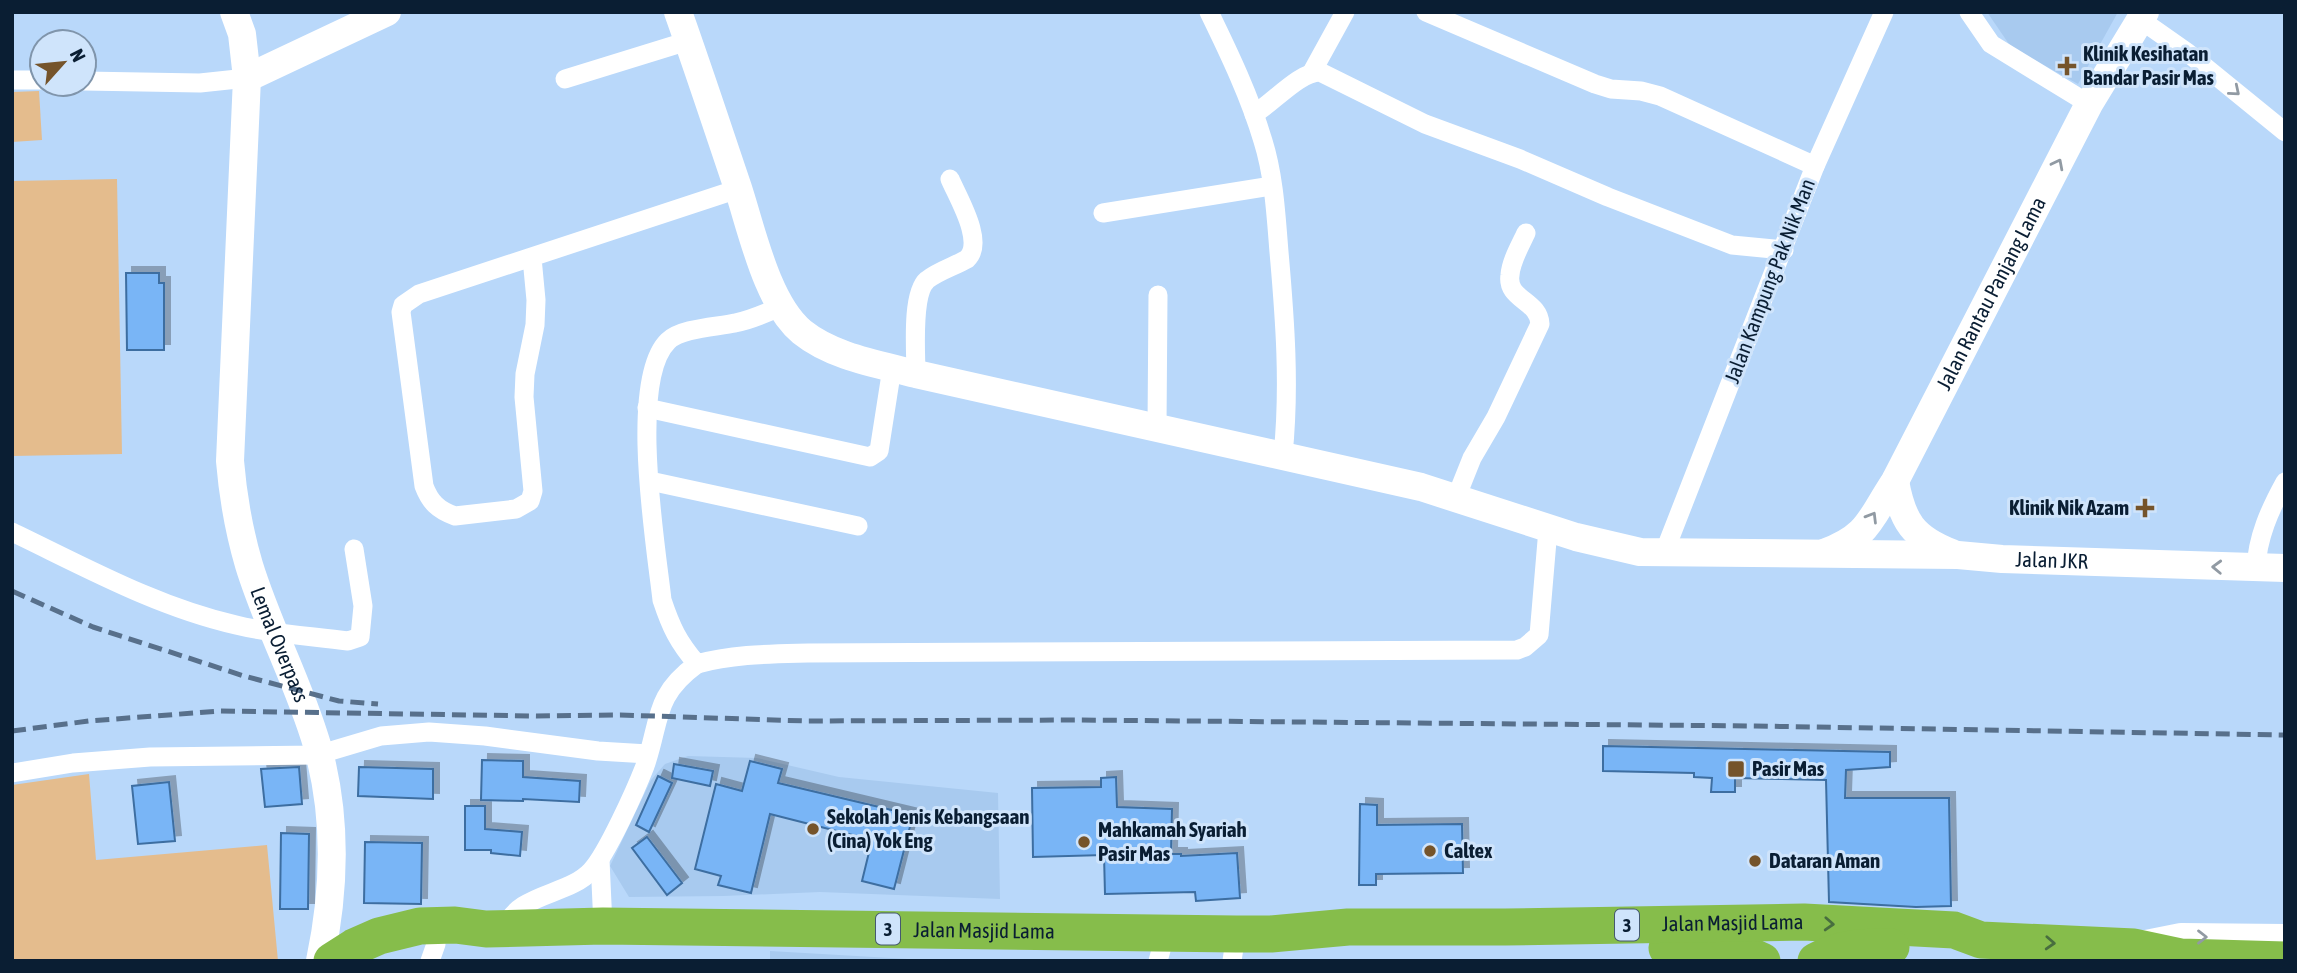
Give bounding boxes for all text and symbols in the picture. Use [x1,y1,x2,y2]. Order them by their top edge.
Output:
north arrow [28,28,98,98]
place label: Klinik Kesihatan Bandar Pasir Mas [2083,41,2214,89]
text: N [66,45,90,65]
marker: Klinik Kesihatan Bandar Pasir Mas [2057,56,2077,76]
one-way arrow [2226,83,2239,95]
one-way arrow [2050,159,2064,171]
street label: Jalan Kampung Pak Nik Man [1719,175,1819,386]
street label: Jalan Rantau Panjang Lama [1931,193,2050,394]
place label: Klinik Nik Azam [2009,495,2129,519]
marker: Klinik Nik Azam [2135,498,2155,518]
one-way arrow [1864,512,1877,525]
street label: Jalan JKR [2015,546,2089,573]
one-way arrow [2211,560,2222,575]
street label: Lemal Overpass [246,583,314,705]
place label: Pasir Mas [1752,756,1825,780]
marker: Pasir Mas [1726,759,1746,779]
place label: Sekolah Jenis Kebangsaan (Cina) Yok Eng [827,804,1029,852]
place label: Mahkamah Syariah Pasir Mas [1098,817,1247,865]
marker: Sekolah Jenis Kebangsaan (Cina) Yok Eng [805,821,821,837]
marker: Mahkamah Syariah Pasir Mas [1076,834,1092,850]
place label: Caltex [1444,838,1493,862]
marker: Caltex [1422,843,1438,859]
place label: Dataran Aman [1769,848,1880,872]
marker: Dataran Aman [1747,853,1763,869]
road number: 3 [1615,909,1639,940]
street label: Jalan Masjid Lama [1662,909,1804,935]
road number: 3 [876,914,900,945]
one-way arrow [1824,916,1835,931]
street label: Jalan Masjid Lama [913,917,1055,943]
one-way arrow [2197,929,2208,945]
one-way arrow [2044,935,2055,950]

